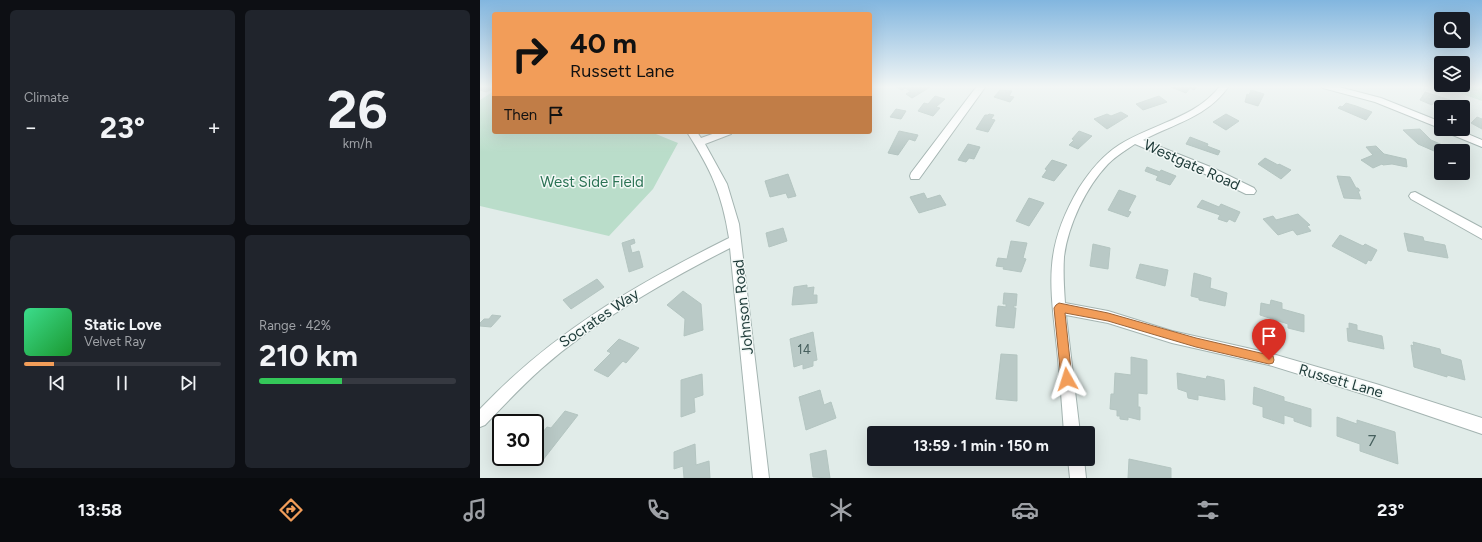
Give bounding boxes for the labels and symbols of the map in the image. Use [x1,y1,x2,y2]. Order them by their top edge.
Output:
street label: Westgate Road [1141,136,1243,194]
park label: West Side Field [540,173,644,191]
street label: Johnson Road [729,259,757,355]
street label: Socrates Way [556,285,642,351]
pin [1252,319,1286,360]
house number: 14 [797,342,811,357]
position arrow [1046,358,1088,400]
street label: Russett Lane [1297,360,1385,402]
speed limit sign: 30 [492,414,544,466]
house number: 7 [1368,431,1377,450]

